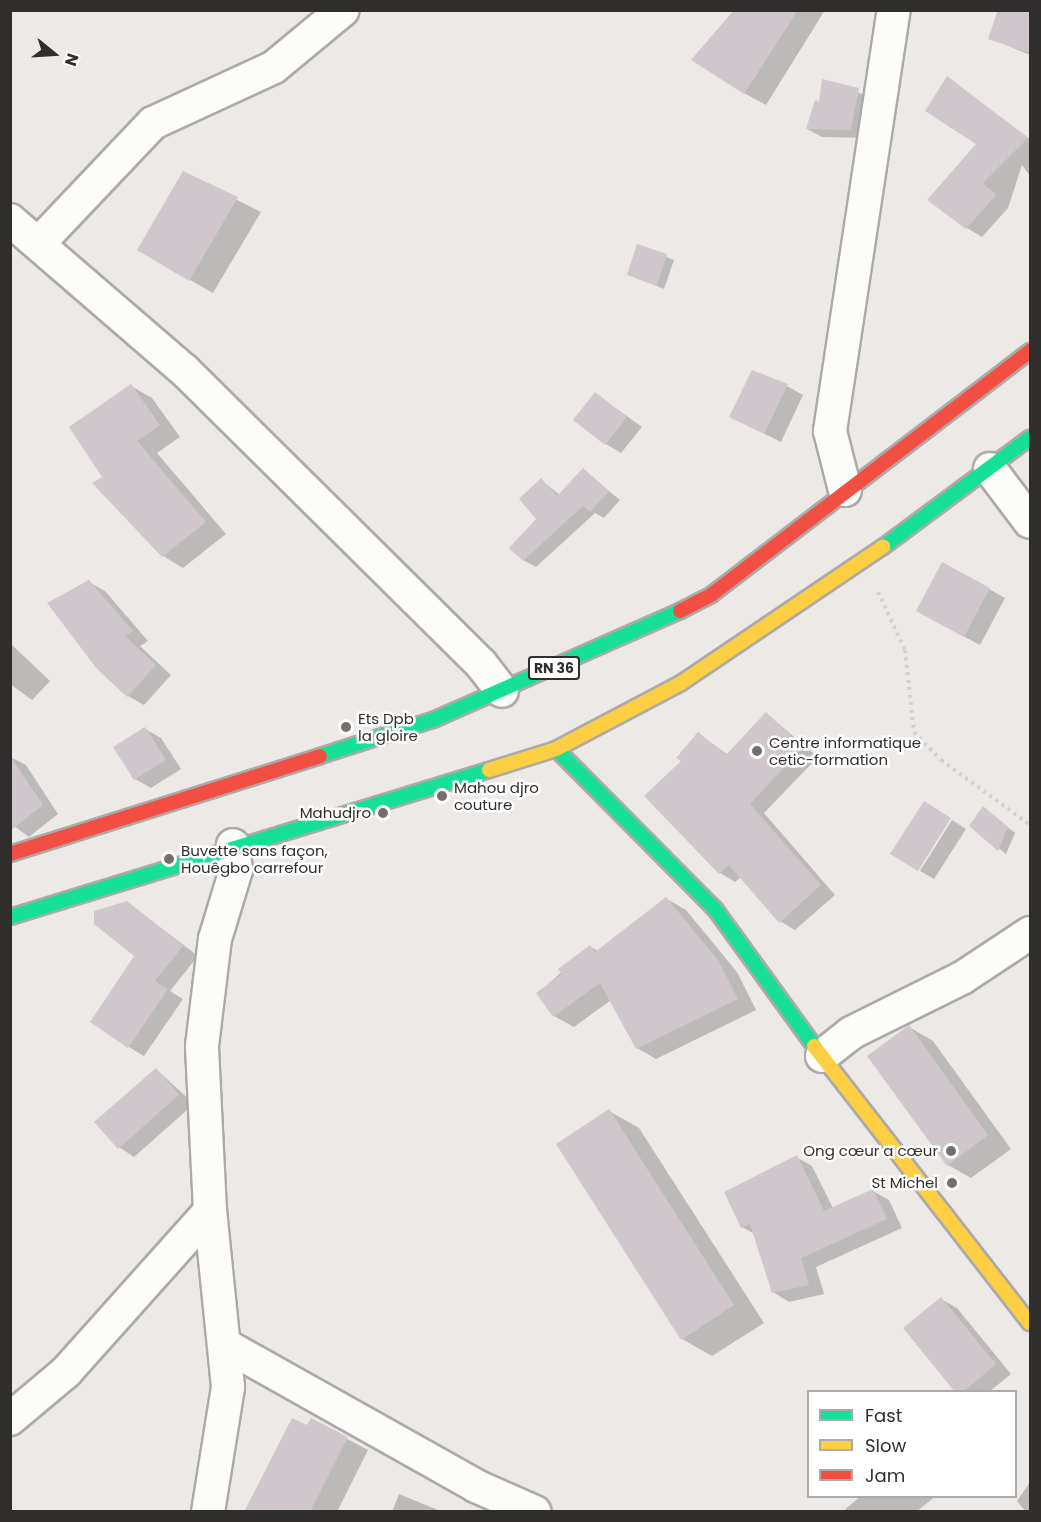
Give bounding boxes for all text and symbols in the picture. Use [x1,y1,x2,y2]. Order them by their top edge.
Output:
north arrow [24,24,84,84]
text: N [59,50,84,69]
road number: RN 36 [527,657,581,679]
place label: Ets Dpb la gloire [358,709,418,744]
marker: Ets Dpb la gloire [339,720,353,734]
place label: Centre informatique cetic-formation [769,733,921,768]
marker: Centre informatique cetic-formation [750,744,764,758]
place label: Mahou djro couture [454,778,539,813]
marker: Mahou djro couture [435,789,449,803]
place label: Mahudjro [300,804,371,822]
marker: Mahudjro [376,806,390,820]
place label: Buvette sans façon, Houêgbo carrefour [181,841,327,876]
marker: Buvette sans façon, Houêgbo carrefour [162,852,176,866]
place label: Ong cœur a cœur [803,1142,938,1160]
marker: Ong cœur a cœur [942,1142,960,1160]
place label: St Michel [871,1174,938,1192]
marker: St Michel [943,1174,961,1192]
legend [807,1390,1017,1498]
text: Fast [865,1403,902,1428]
text: Slow [865,1433,906,1458]
text: Jam [865,1463,905,1488]

